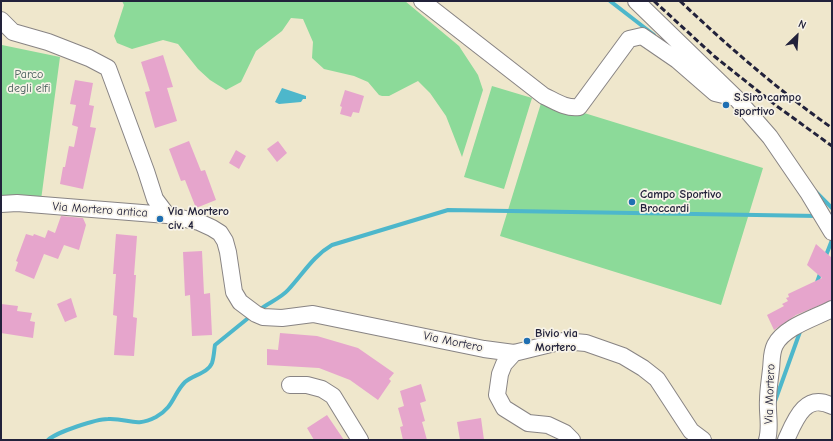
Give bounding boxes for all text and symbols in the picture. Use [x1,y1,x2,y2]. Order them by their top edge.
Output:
north arrow [777,16,817,56]
text: N [796,17,808,32]
park label: Parco degli elfi [8,68,50,96]
place label: S.Siro campo sportivo [734,91,801,119]
marker: S.Siro campo sportivo [721,100,731,110]
place label: Campo Sportivo Broccardi [640,188,721,216]
marker: Campo Sportivo Broccardi [627,197,637,207]
street label: Via Mortero antica [52,199,148,221]
place label: Via Mortero civ. 4 [168,205,229,233]
marker: Via Mortero civ. 4 [155,214,165,224]
place label: Bivio via Mortero [535,327,578,355]
street label: Via Mortero [422,329,484,355]
marker: Bivio via Mortero [522,336,532,346]
street label: Via Mortero [762,364,778,424]

